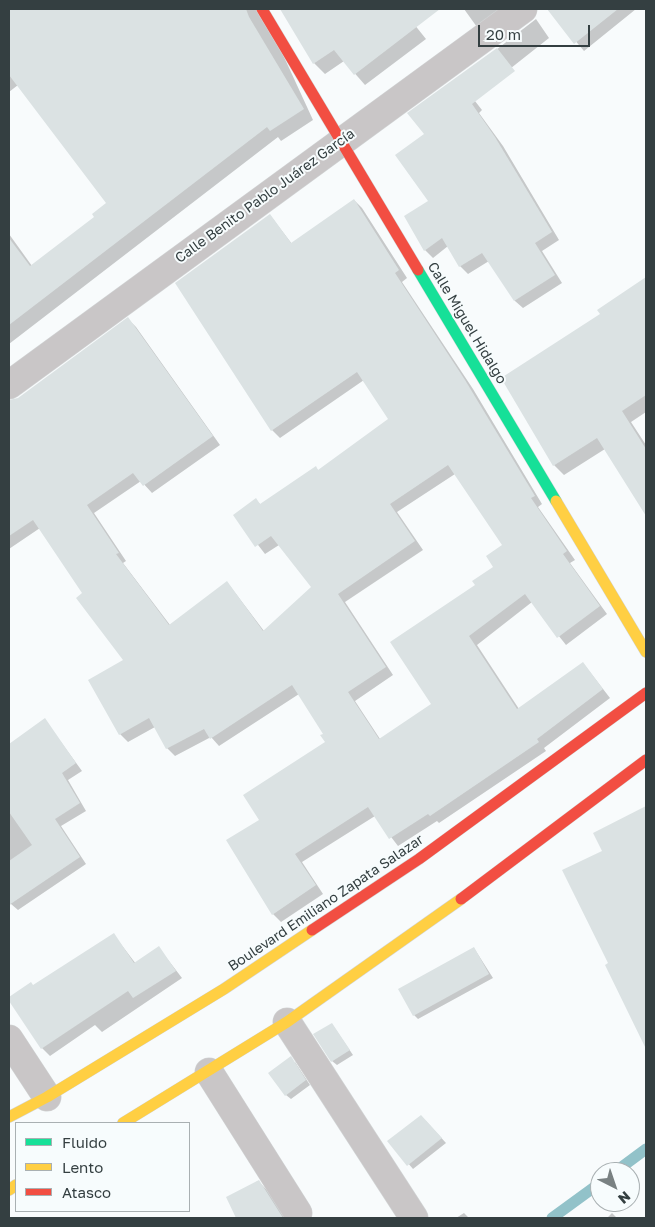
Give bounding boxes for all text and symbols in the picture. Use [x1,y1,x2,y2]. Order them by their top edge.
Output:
scale bar [480,15,592,47]
text: 20 m [486,25,521,43]
street label: Calle Benito Pablo Juárez García [172,125,358,267]
street label: Calle Miguel Hidalgo [424,259,510,387]
street label: Boulevard Emiliano Zapata Salazar [225,831,427,975]
legend [15,1122,190,1212]
text: Fluido [62,1133,107,1151]
text: Lento [62,1158,103,1176]
north arrow [590,1162,640,1212]
text: Atasco [62,1183,111,1201]
text: N [615,1188,634,1208]

